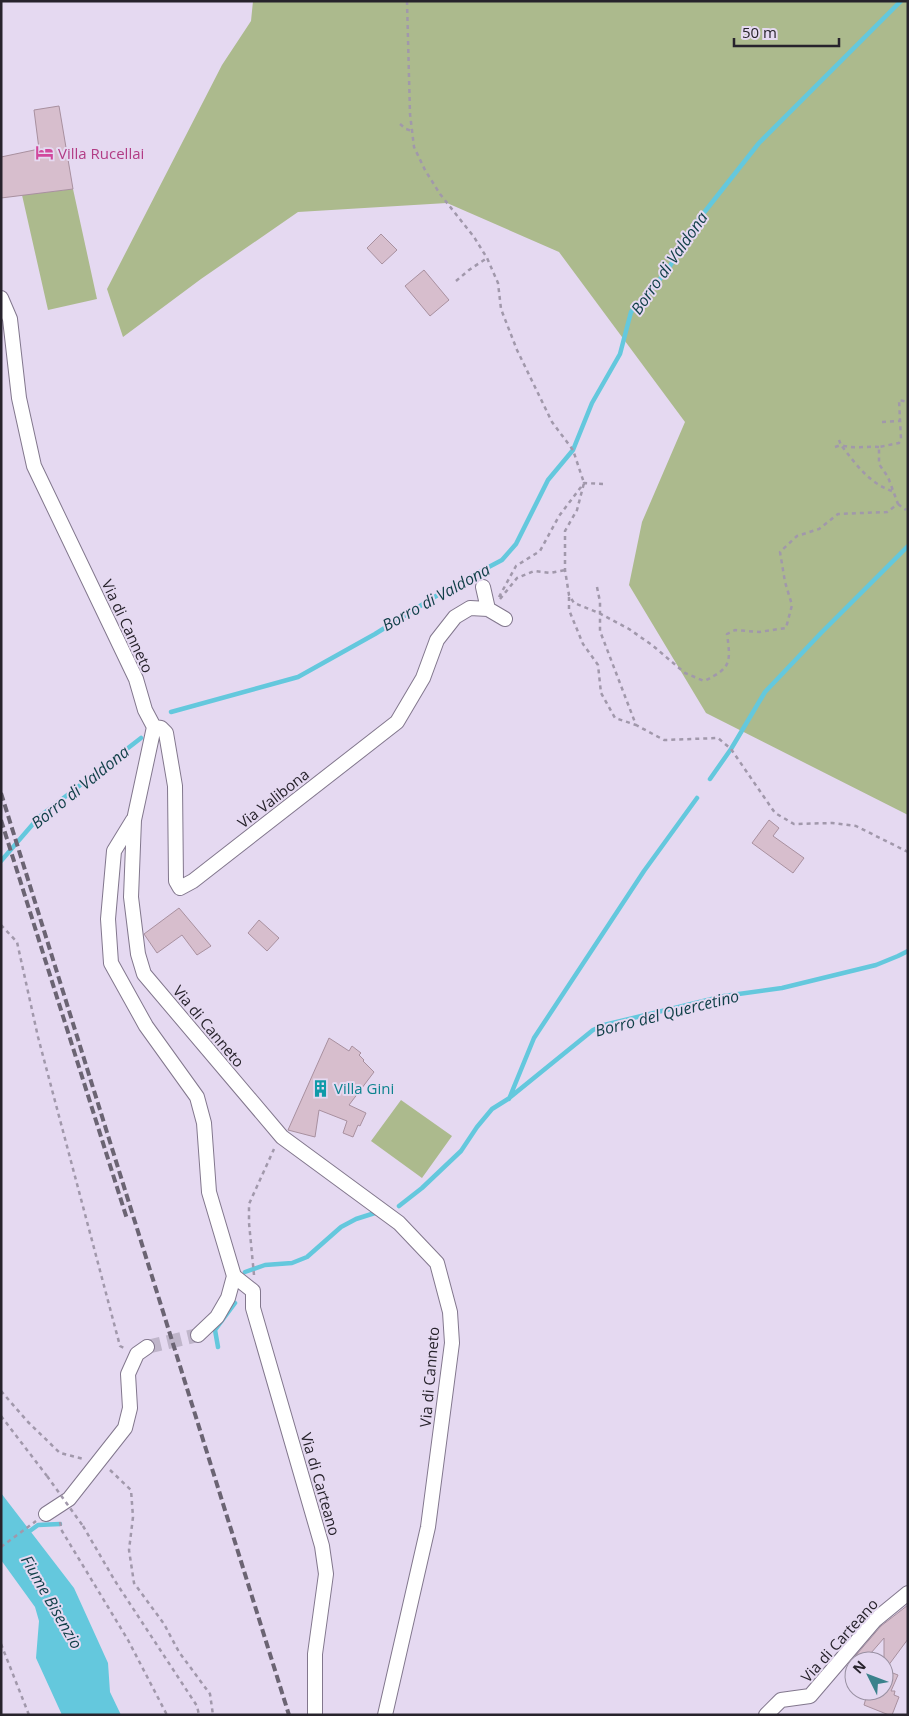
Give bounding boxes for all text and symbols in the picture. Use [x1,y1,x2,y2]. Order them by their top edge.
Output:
scale bar [734,15,839,47]
text: 50 m [742,22,777,42]
hotel icon: Villa Rucellai [34,143,54,163]
place label: Villa Rucellai [58,143,144,163]
water label: Borro di Valdona [626,207,712,319]
water label: Borro di Valdona [378,558,494,636]
street label: Via di Canneto [98,576,158,676]
water label: Borro di Valdona [26,741,134,833]
street label: Via Valibona [233,764,313,832]
street label: Via di Canneto [169,981,249,1071]
water label: Borro del Quercetino [593,984,741,1042]
building icon: Villa Gini [310,1078,330,1098]
place label: Villa Gini [334,1078,394,1098]
street label: Via di Canneto [415,1326,443,1428]
street label: Via di Carteano [297,1430,345,1538]
water label: Fiume Bisenzio [16,1551,88,1653]
street label: Via di Carteano [796,1594,882,1686]
north arrow [844,1651,894,1701]
text: N [848,1656,870,1678]

